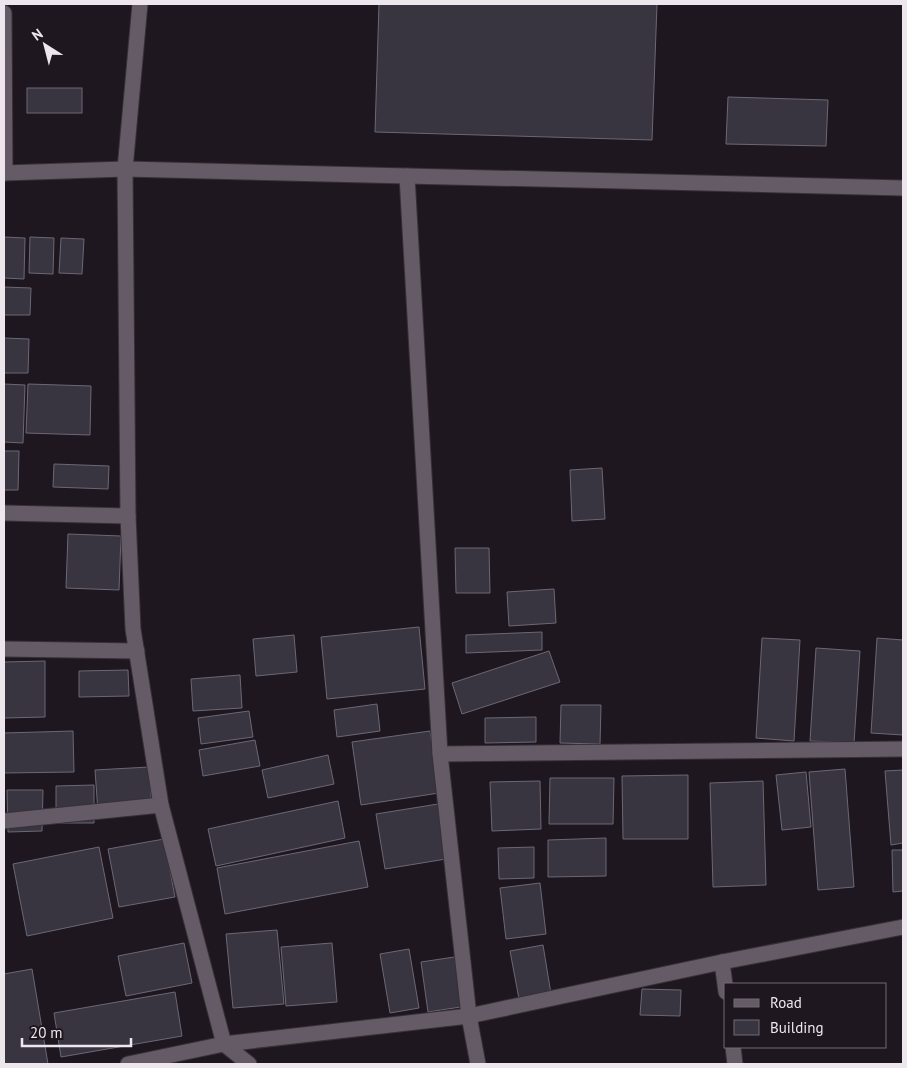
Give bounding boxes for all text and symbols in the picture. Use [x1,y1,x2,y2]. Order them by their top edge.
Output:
north arrow [20,20,70,70]
text: N [28,24,46,44]
legend [724,983,887,1048]
text: Road [770,993,802,1012]
scale bar [22,1016,131,1048]
text: Building [770,1018,824,1037]
text: 20 m [30,1023,63,1042]

